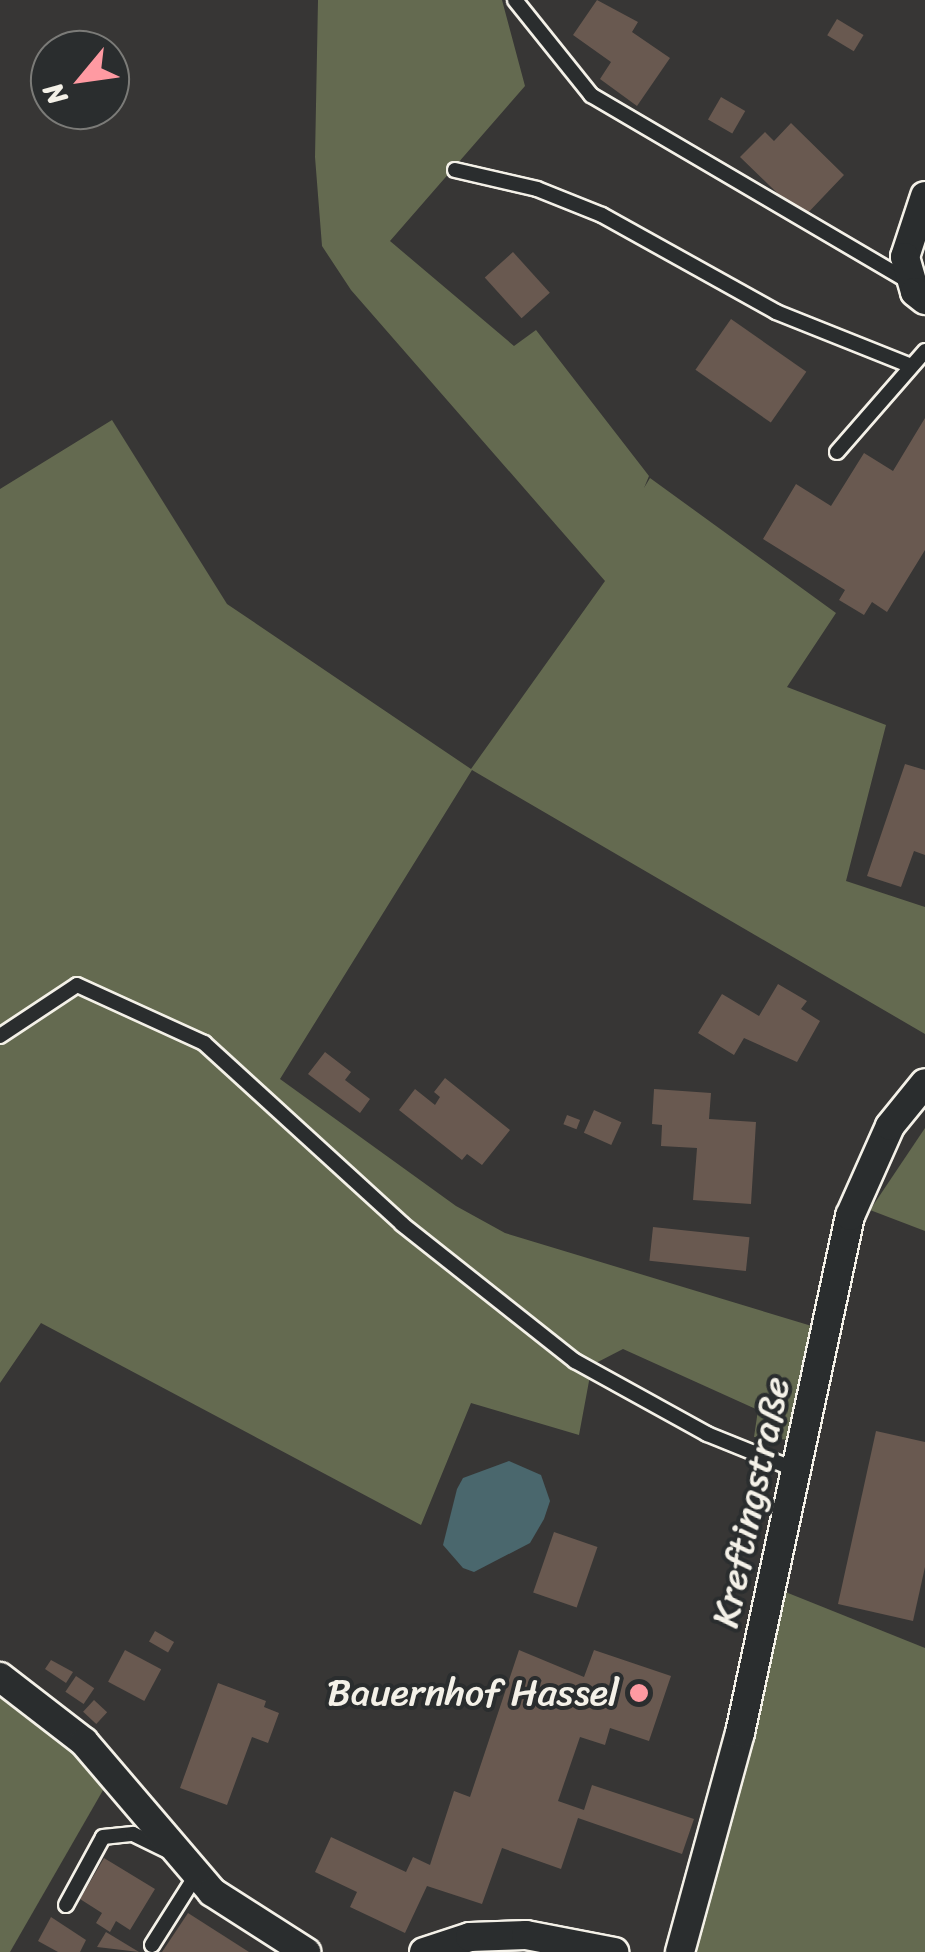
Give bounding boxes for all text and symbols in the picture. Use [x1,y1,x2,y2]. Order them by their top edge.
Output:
north arrow [30,30,130,130]
text: N [29,73,81,114]
street label: Kreftingstraße [702,1373,800,1631]
place label: Bauernhof Hassel [324,1670,619,1716]
marker: Bauernhof Hassel [628,1682,650,1704]

